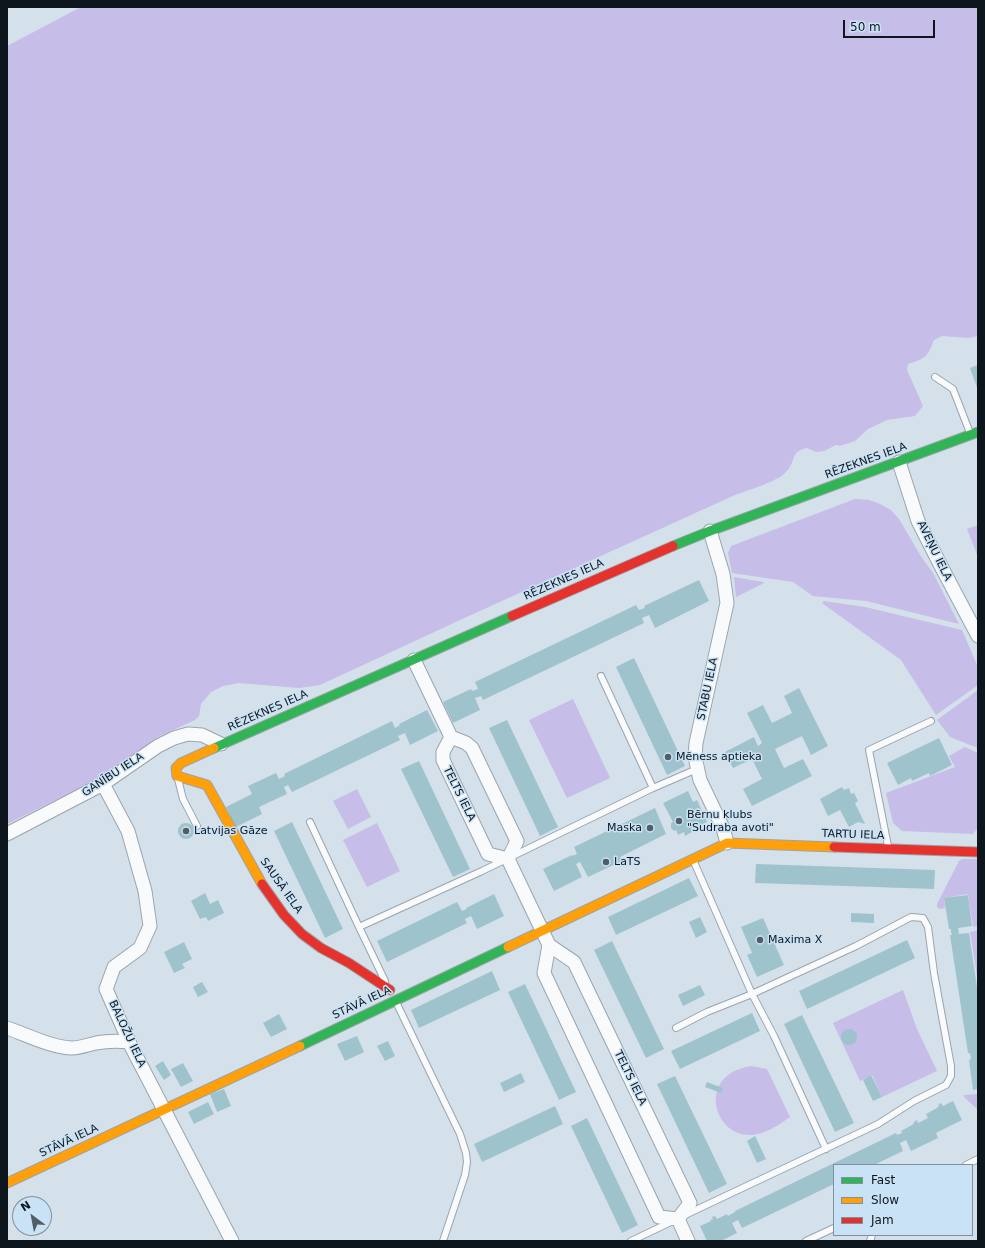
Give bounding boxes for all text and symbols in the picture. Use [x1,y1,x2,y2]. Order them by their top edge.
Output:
scale bar [845,12,937,38]
text: 50 m [850,20,881,34]
street label: RĒZEKNES IELA [823,440,909,482]
street label: AVEŅU IELA [914,519,954,583]
street label: RĒZEKNES IELA [522,556,606,604]
street label: STABU IELA [695,657,721,721]
street label: RĒZEKNES IELA [226,687,310,735]
street label: GANĪBU IELA [80,750,146,800]
place label: Mēness aptieka [676,750,762,764]
marker: Mēness aptieka [663,752,673,762]
street label: TELTS IELA [440,764,478,824]
place label: Bērnu klubs "Sudraba avoti" [687,808,774,834]
marker: Bērnu klubs "Sudraba avoti" [674,816,684,826]
place label: Maska [607,821,642,835]
marker: Maska [645,823,655,833]
place label: Latvijas Gāze [194,824,268,838]
marker: Latvijas Gāze [181,826,191,836]
street label: TARTU IELA [821,827,885,843]
place label: LaTS [614,855,641,869]
street label: SAUSĀ IELA [257,856,305,916]
marker: LaTS [601,857,611,867]
place label: Maxima X [768,933,822,947]
marker: Maxima X [755,935,765,945]
street label: STĀVĀ IELA [331,984,393,1022]
street label: BALOŽU IELA [106,998,148,1070]
street label: TELTS IELA [611,1048,649,1108]
street label: STĀVĀ IELA [38,1122,100,1160]
legend [833,1164,973,1236]
text: Fast [871,1173,895,1187]
text: Slow [871,1193,899,1207]
north arrow [12,1196,52,1236]
text: N [19,1198,33,1214]
text: Jam [871,1213,894,1227]

